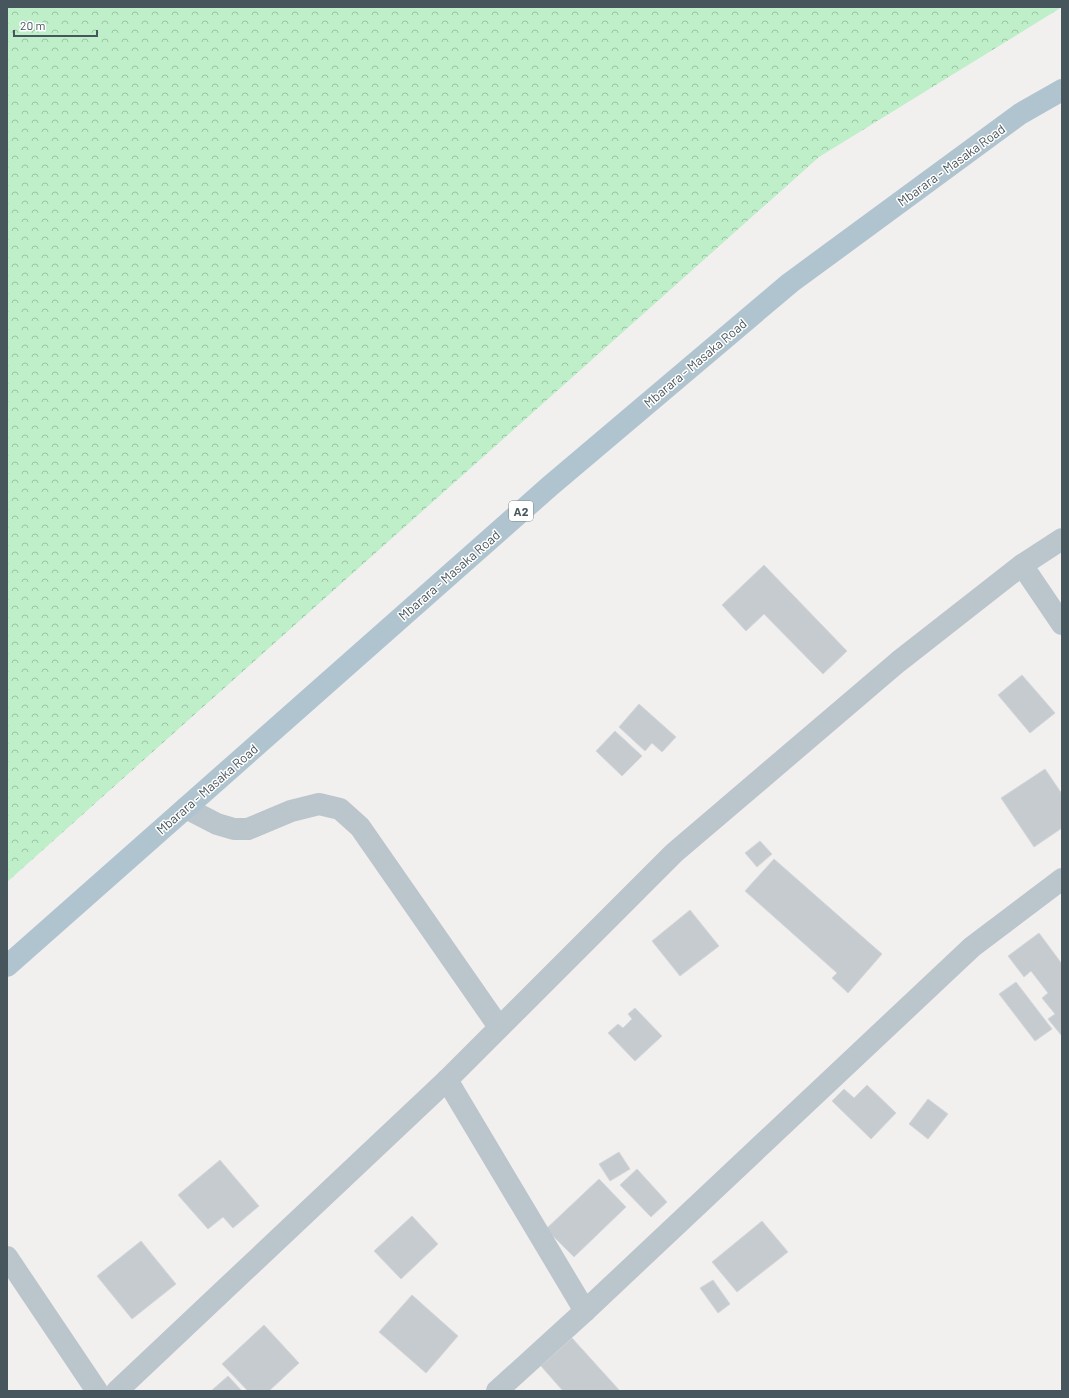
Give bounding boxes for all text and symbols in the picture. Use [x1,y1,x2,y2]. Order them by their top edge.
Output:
scale bar [14,12,97,38]
text: 20 m [20,18,46,32]
street label: Mbarara - Masaka Road [894,121,1008,209]
street label: Mbarara - Masaka Road [640,315,750,411]
road number: A2 [509,501,533,521]
street label: Mbarara - Masaka Road [395,527,503,623]
street label: Mbarara - Masaka Road [153,741,261,837]

